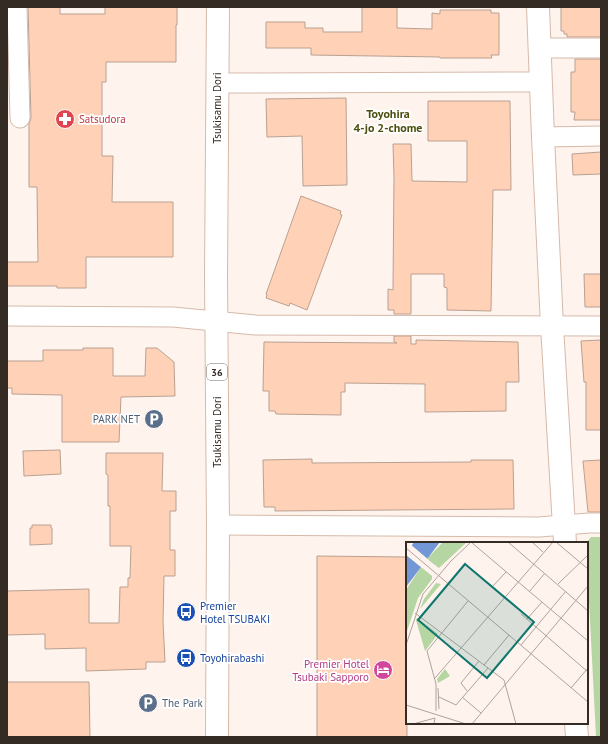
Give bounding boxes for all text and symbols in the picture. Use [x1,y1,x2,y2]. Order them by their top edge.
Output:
street label: Tsukisamu Dori [210,72,224,144]
district label: Toyohira 4-jo 2-chome [354,106,422,135]
pharmacy icon: Satsudora [54,108,76,130]
place label: Satsudora [79,112,126,126]
road number: 36 [207,364,227,380]
street label: Tsukisamu Dori [210,396,224,468]
parking icon: PARK NET [143,408,165,430]
place label: PARK NET [93,412,140,426]
inset map [406,542,588,724]
place label: Premier Hotel TSUBAKI [200,599,270,626]
bus stop icon: Premier Hotel TSUBAKI [175,601,197,623]
bus stop icon: Toyohirabashi [175,647,197,669]
place label: Toyohirabashi [200,651,265,665]
place label: Premier Hotel Tsubaki Sapporo [292,657,370,684]
hotel icon: Premier Hotel Tsubaki Sapporo [372,659,394,681]
parking icon: The Park [137,692,159,714]
place label: The Park [162,696,204,710]

